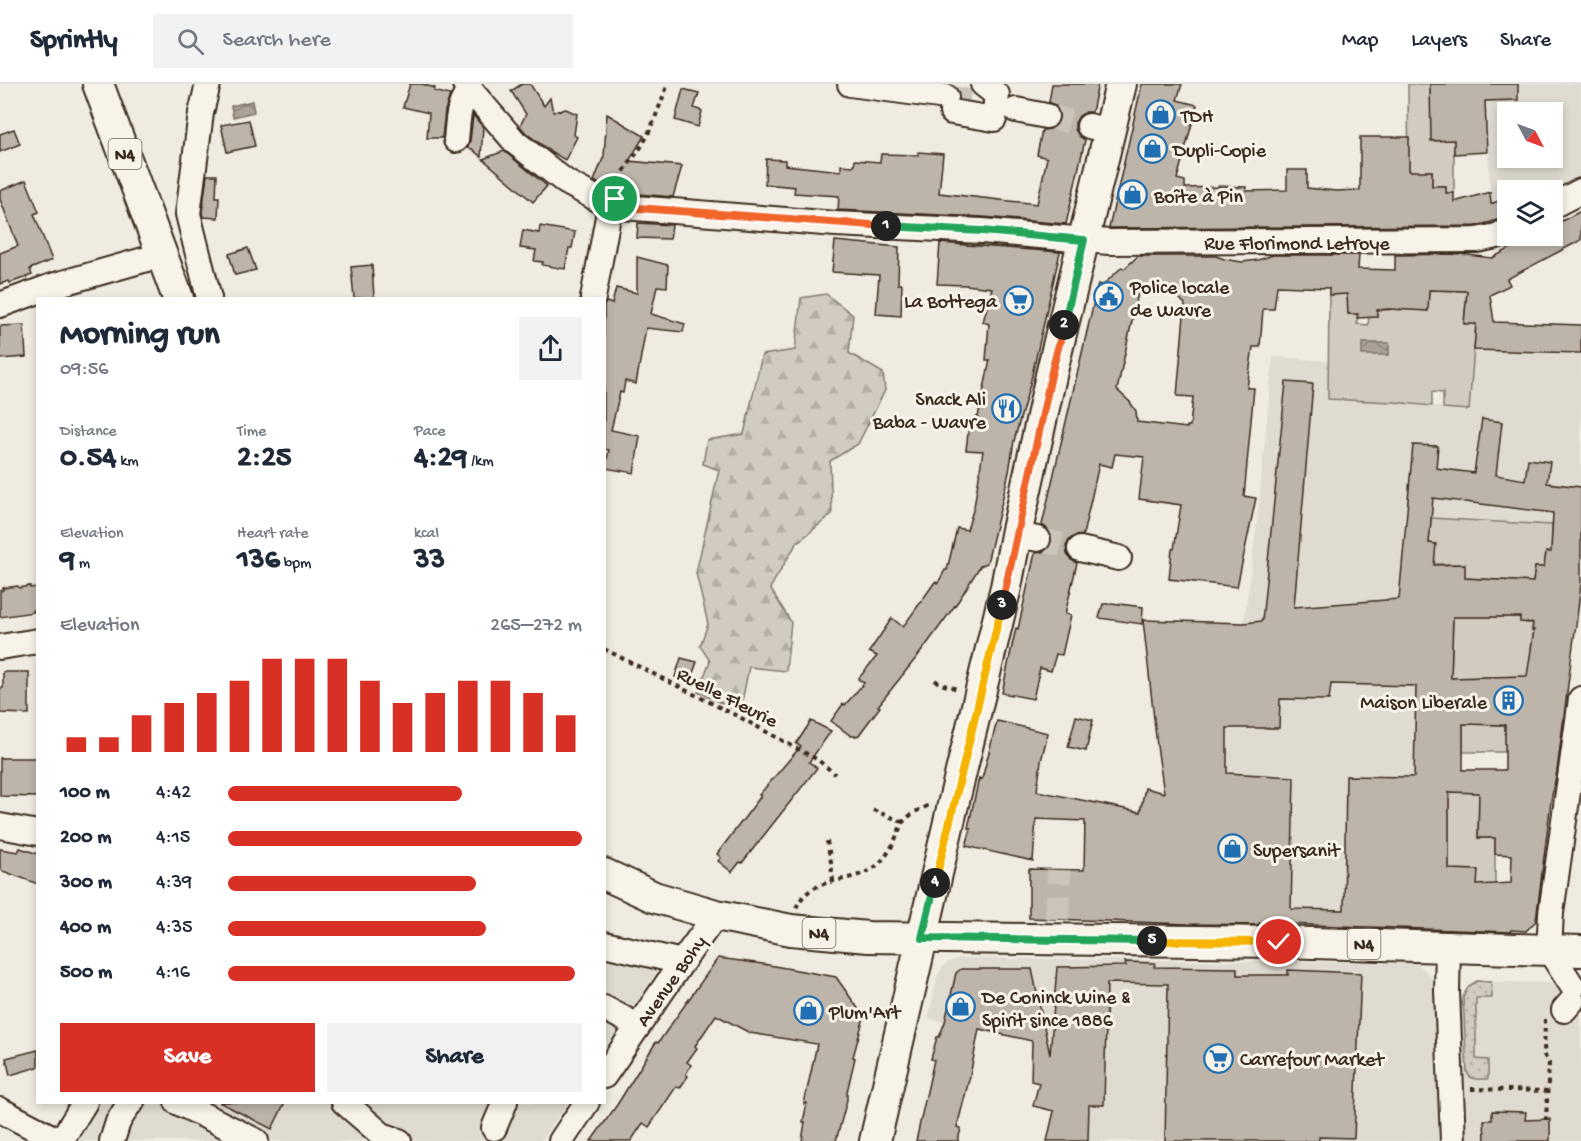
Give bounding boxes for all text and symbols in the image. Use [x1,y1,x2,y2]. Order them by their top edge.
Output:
search box [153,14,573,68]
text: Sprintly [30,25,117,58]
icon: search [174,25,207,58]
text: Search here [222,28,331,54]
text: Map [1342,29,1378,54]
text: Layers [1411,29,1467,54]
text: Share [1500,29,1551,54]
shop icon: TDH [1144,99,1176,131]
north arrow [1497,102,1563,168]
map controls [1497,102,1563,246]
place label: TDH [1180,107,1214,130]
shop icon: Dupli-Copie [1136,133,1168,165]
road number: N4 [108,139,142,169]
place label: Dupli-Copie [1171,141,1267,164]
pin [589,173,640,224]
shop icon: Boîte à Pin [1117,179,1149,211]
button: layers [1497,180,1563,246]
icon: arrive [598,182,631,215]
place label: Boîte à Pin [1153,187,1243,210]
pin: 1 [871,211,901,241]
text: 1 [883,216,889,235]
street label: Rue Florimond Letroye [1204,234,1390,257]
place label: Police locale de Wavre [1129,278,1230,324]
public building icon: Police locale de Wavre [1093,281,1125,313]
supermarket icon: La Bottega [1002,284,1034,316]
place label: La Bottega [904,292,998,315]
pin: 2 [1049,310,1079,340]
text: 2 [1060,315,1068,334]
text: Morning run [60,317,220,355]
button: share [519,317,582,380]
text: 09:56 [60,359,108,382]
place label: Snack Ali Baba - Wavre [872,390,987,436]
restaurant icon: Snack Ali Baba - Wavre [991,393,1023,425]
text: Distance [60,423,117,442]
text: Time [237,423,266,442]
text: Pace [414,423,445,442]
text: 0.54 [60,442,116,477]
text: 2:25 [237,442,292,477]
text: 4:29 [414,442,467,477]
text: km [116,453,139,472]
text: /km [467,453,493,472]
text: Elevation [60,525,124,544]
text: Heart rate [237,525,309,544]
text: kcal [414,525,439,544]
text: 9 [60,544,75,579]
text: 136 [237,544,280,579]
text: 33 [414,544,445,579]
text: m [75,555,90,574]
text: bpm [280,555,311,574]
pin: 3 [987,590,1017,620]
text: 3 [998,595,1006,614]
text: Elevation [60,615,140,638]
text: 265–272 m [490,615,582,638]
street label: Ruelle Fleurie [672,664,781,735]
building icon: Maison Liberale [1492,685,1524,717]
place label: Maison Liberale [1360,693,1488,716]
text: 100 m [60,782,110,805]
text: 4:42 [156,782,191,805]
text: 200 m [60,827,111,850]
text: 4:15 [156,827,190,850]
shop icon: Supersanit [1216,833,1248,865]
place label: Supersanit [1253,841,1341,864]
pin: 4 [920,868,950,898]
text: 300 m [60,872,112,895]
text: 4:39 [156,872,192,895]
text: 4 [931,873,939,892]
pin [1253,916,1304,967]
text: 400 m [60,917,111,940]
text: 4:35 [156,917,193,940]
road number: N4 [802,918,836,948]
icon: check [1262,925,1295,958]
pin: 5 [1137,926,1167,956]
road number: N4 [1348,929,1380,959]
text: 5 [1148,931,1156,950]
street label: Avenue Bohy [633,932,713,1032]
text: 500 m [60,962,112,985]
text: 4:16 [156,962,190,985]
place label: De Coninck Wine & Spirit since 1886 [980,988,1131,1034]
shop icon: De Coninck Wine & Spirit since 1886 [945,991,977,1023]
shop icon: Plum'Art [792,995,824,1027]
place label: Plum'Art [828,1003,902,1026]
button: Save [60,1023,315,1092]
button: Share [327,1023,582,1092]
supermarket icon: Carrefour Market [1203,1042,1235,1074]
place label: Carrefour Market [1240,1050,1385,1073]

